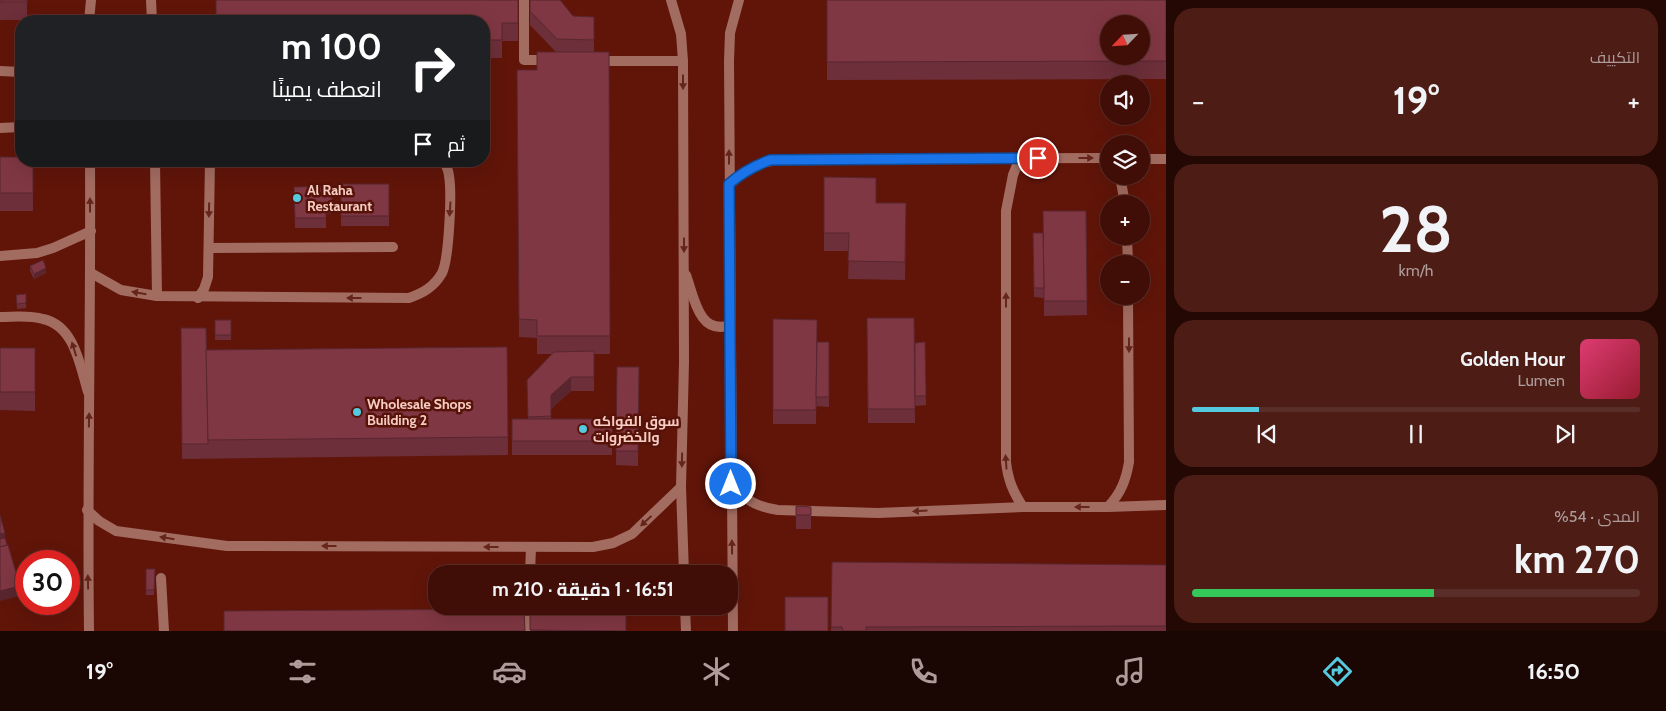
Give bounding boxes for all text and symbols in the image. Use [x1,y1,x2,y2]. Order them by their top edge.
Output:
north arrow [1100,15,1150,65]
map controls [1100,15,1150,305]
text: 100 m [281,25,382,68]
icon: right [400,35,465,100]
text: التكييف [1590,48,1640,67]
one-way arrow [679,74,687,90]
button: sound [1100,75,1150,125]
text: انعطف يمينًا [271,76,382,103]
text: 19° [1393,77,1439,124]
text: − [1192,84,1204,118]
text: + [1628,84,1640,118]
icon: arrive [409,130,437,158]
text: ثم [447,133,465,156]
button: layers [1100,135,1150,185]
pin [1017,137,1059,179]
icon: arrive [1024,144,1052,172]
one-way arrow [725,149,733,165]
one-way arrow [1078,154,1094,162]
place label: Al Raha Restaurant [307,181,372,215]
text: 28 [1379,189,1453,268]
marker: Al Raha Restaurant [291,192,303,204]
button: + [1100,195,1150,245]
one-way arrow [86,197,94,213]
one-way arrow [445,201,453,217]
one-way arrow [205,202,213,218]
one-way arrow [680,237,688,253]
button: − [1100,255,1150,305]
text: km/h [1398,261,1434,280]
one-way arrow [131,289,147,297]
one-way arrow [1002,291,1010,307]
one-way arrow [346,294,362,302]
one-way arrow [1125,337,1133,353]
one-way arrow [70,342,78,357]
text: Golden Hour [1460,348,1565,371]
text: Lumen [1518,371,1565,390]
place label: Wholesale Shops Building 2 [367,395,472,429]
marker: Wholesale Shops Building 2 [351,406,363,418]
one-way arrow [85,412,93,428]
place label: سوق الفواكه والخضروات [593,412,679,446]
icon: previous [1253,420,1281,448]
icon: pause [1402,420,1430,448]
icon: next [1551,420,1579,448]
marker: سوق الفواكه والخضروات [577,423,589,435]
one-way arrow [678,452,686,468]
one-way arrow [1002,454,1010,470]
position arrow [704,457,756,509]
one-way arrow [1074,503,1090,511]
text: المدى · 54% [1554,507,1640,526]
one-way arrow [912,508,928,516]
one-way arrow [641,515,653,527]
one-way arrow [158,534,174,542]
text: 270 km [1514,536,1640,583]
one-way arrow [727,539,735,555]
one-way arrow [320,542,336,550]
one-way arrow [483,543,499,551]
speed limit sign: 30 [15,550,80,615]
one-way arrow [84,574,92,590]
text: 16:51 · 1 دقيقة · 210 m [492,578,674,601]
icon: filters [285,654,320,689]
icon: car [492,654,527,689]
icon: climate [699,654,734,689]
icon: phone [906,654,941,689]
icon: music [1113,654,1148,689]
icon: directions [1320,654,1355,689]
text: 19° [86,658,113,685]
text: 16:50 [1527,658,1580,685]

